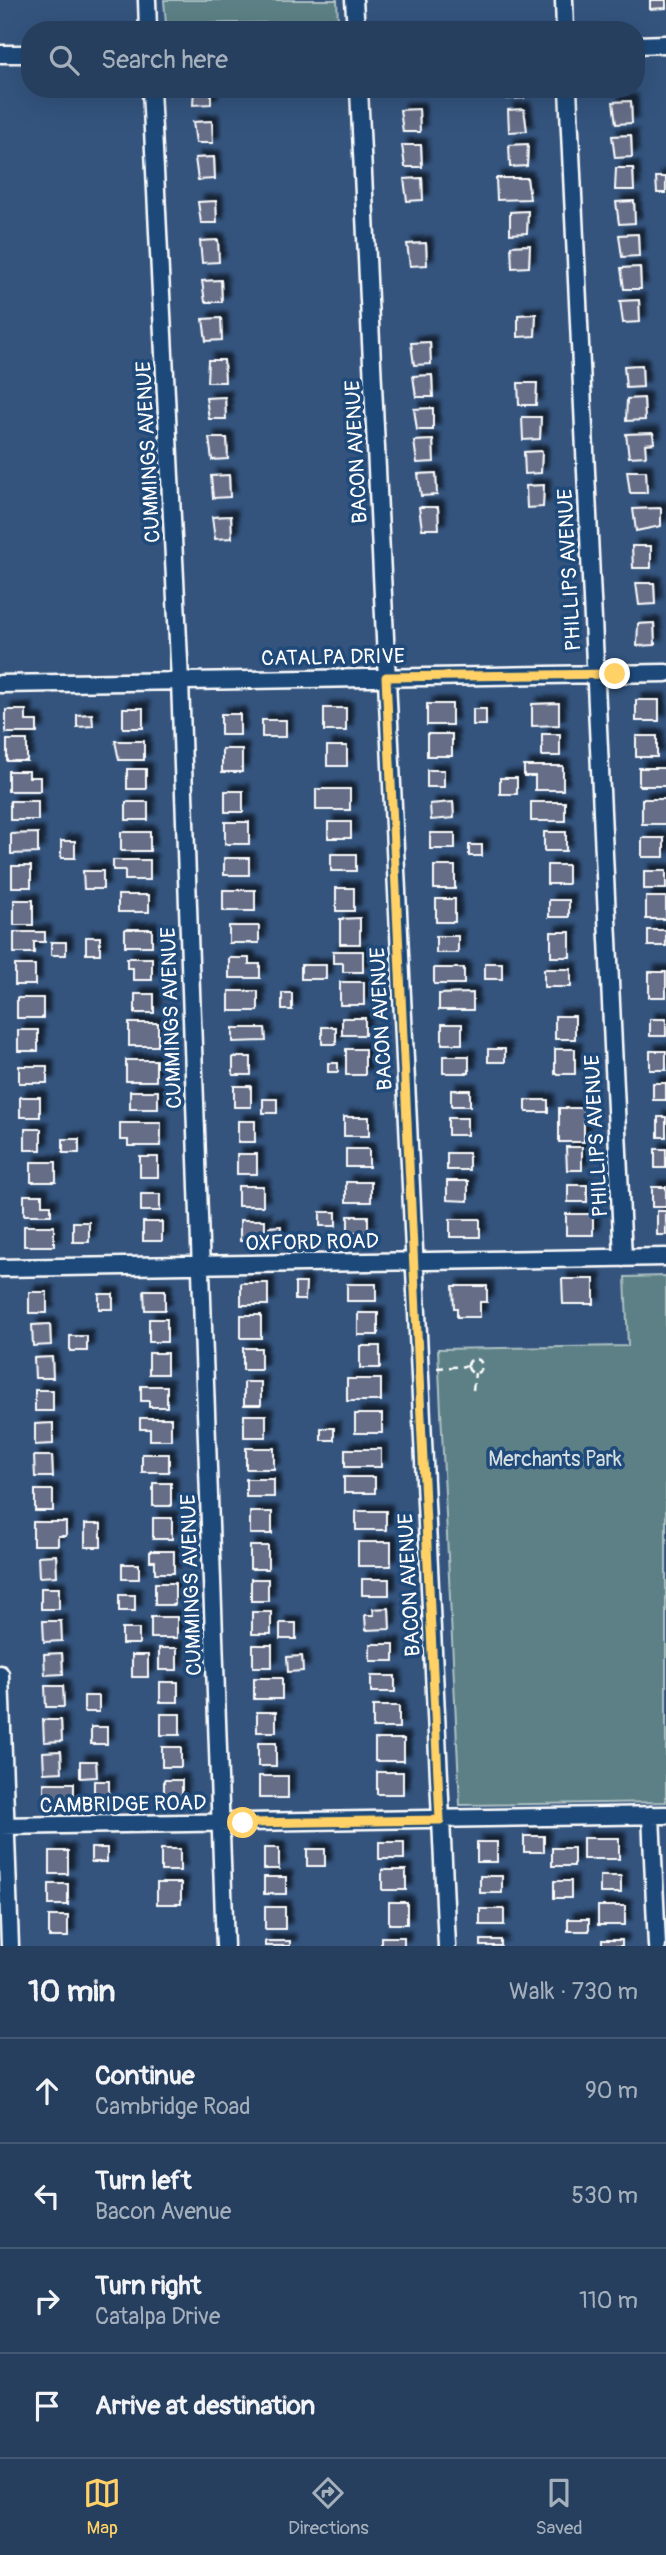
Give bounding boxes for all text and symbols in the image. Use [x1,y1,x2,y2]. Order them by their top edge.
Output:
search box [21,21,645,98]
icon: search [45,41,83,79]
text: Search here [101,44,228,76]
street label: CUMMINGS AVENUE [130,360,167,543]
street label: BACON AVENUE [339,380,374,524]
street label: PHILLIPS AVENUE [552,488,587,652]
street label: CATALPA DRIVE [261,643,405,672]
route end [599,658,630,689]
street label: CUMMINGS AVENUE [155,927,188,1109]
street label: BACON AVENUE [364,947,399,1091]
street label: PHILLIPS AVENUE [579,1054,614,1218]
street label: OXFORD ROAD [245,1228,379,1257]
park label: Merchants Park [488,1446,622,1473]
street label: CUMMINGS AVENUE [175,1494,208,1676]
street label: BACON AVENUE [392,1513,427,1657]
street label: CAMBRIDGE ROAD [40,1790,206,1819]
route start [227,1807,258,1838]
text: 10 min [28,1973,115,2010]
text: Walk · 730 m [509,1977,638,2006]
text: Continue [95,2060,195,2092]
icon: ahead [28,2072,66,2110]
text: 90 m [585,2076,638,2105]
text: Cambridge Road [95,2092,251,2121]
text: Turn left [95,2165,191,2197]
icon: left [28,2177,66,2215]
text: 530 m [572,2181,638,2210]
text: Bacon Avenue [95,2197,231,2226]
text: Turn right [95,2270,201,2302]
icon: right [28,2282,66,2320]
text: 110 m [579,2286,638,2315]
text: Catalpa Drive [95,2302,220,2331]
icon: arrive [28,2387,66,2425]
text: Arrive at destination [95,2390,315,2422]
tab: Map [83,2474,121,2540]
tab: Directions [288,2474,369,2540]
tab: Saved [535,2474,583,2540]

